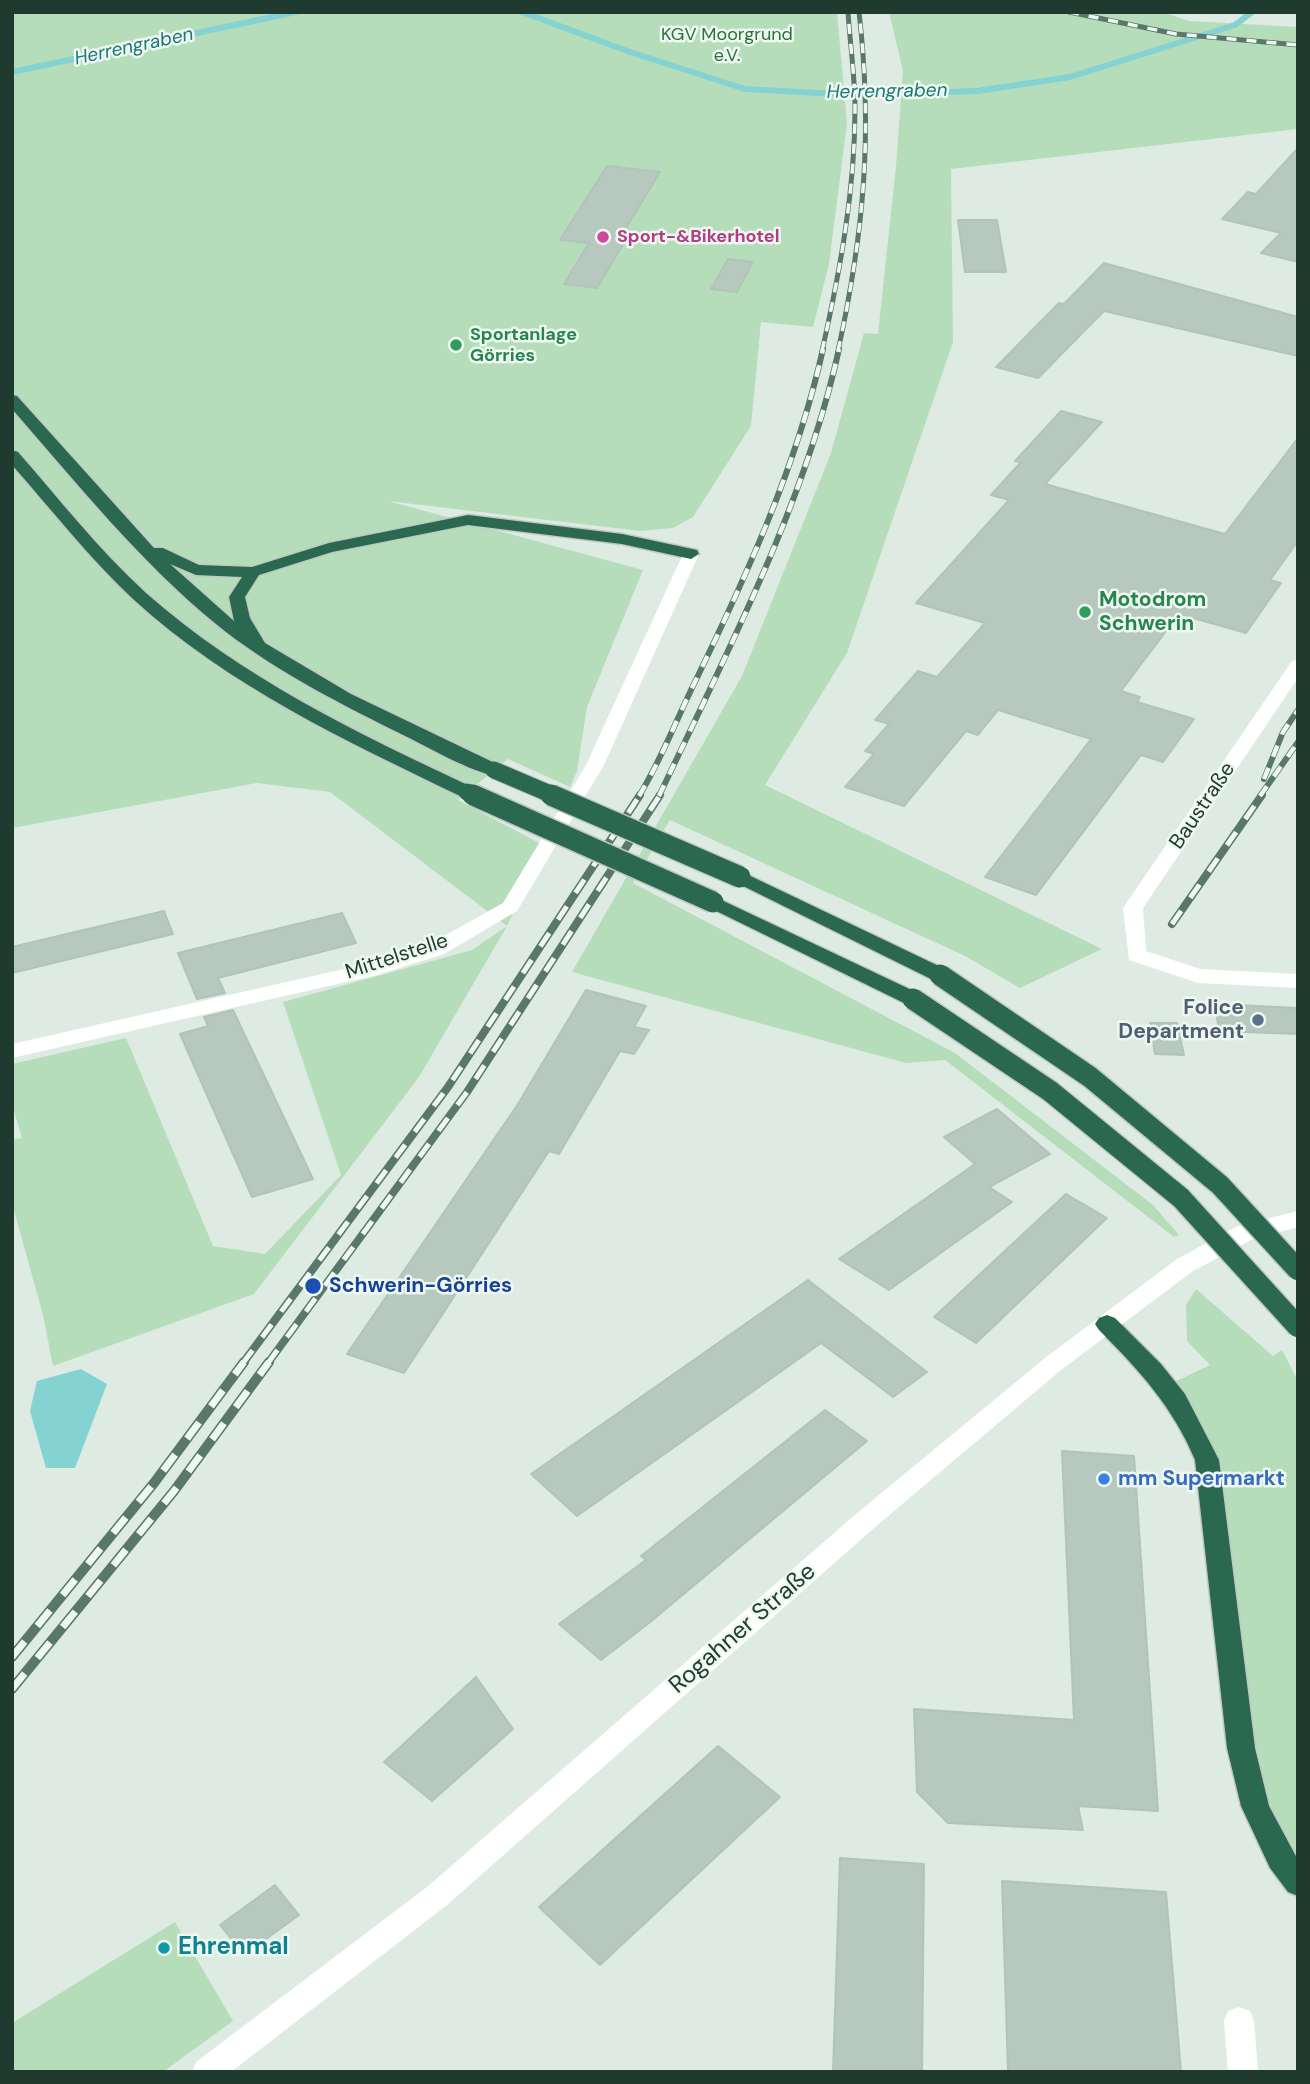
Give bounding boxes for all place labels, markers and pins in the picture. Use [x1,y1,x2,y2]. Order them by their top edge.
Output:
place label: Sport-&Bikerhotel [617,226,779,248]
marker: Sport-&Bikerhotel [595,229,611,245]
place label: Sportanlage Görries [470,324,577,366]
marker: Sportanlage Görries [448,337,464,353]
place label: Motodrom Schwerin [1099,587,1206,637]
marker: Motodrom Schwerin [1077,604,1093,620]
place label: Folice Department [1118,995,1244,1045]
marker: Folice Department [1250,1012,1266,1028]
place label: Schwerin-Görries [329,1273,512,1299]
marker: Schwerin-Görries [303,1276,323,1296]
place label: mm Supermarkt [1118,1466,1285,1492]
marker: mm Supermarkt [1096,1471,1112,1487]
place label: Ehrenmal [178,1934,289,1962]
marker: Ehrenmal [156,1940,172,1956]

